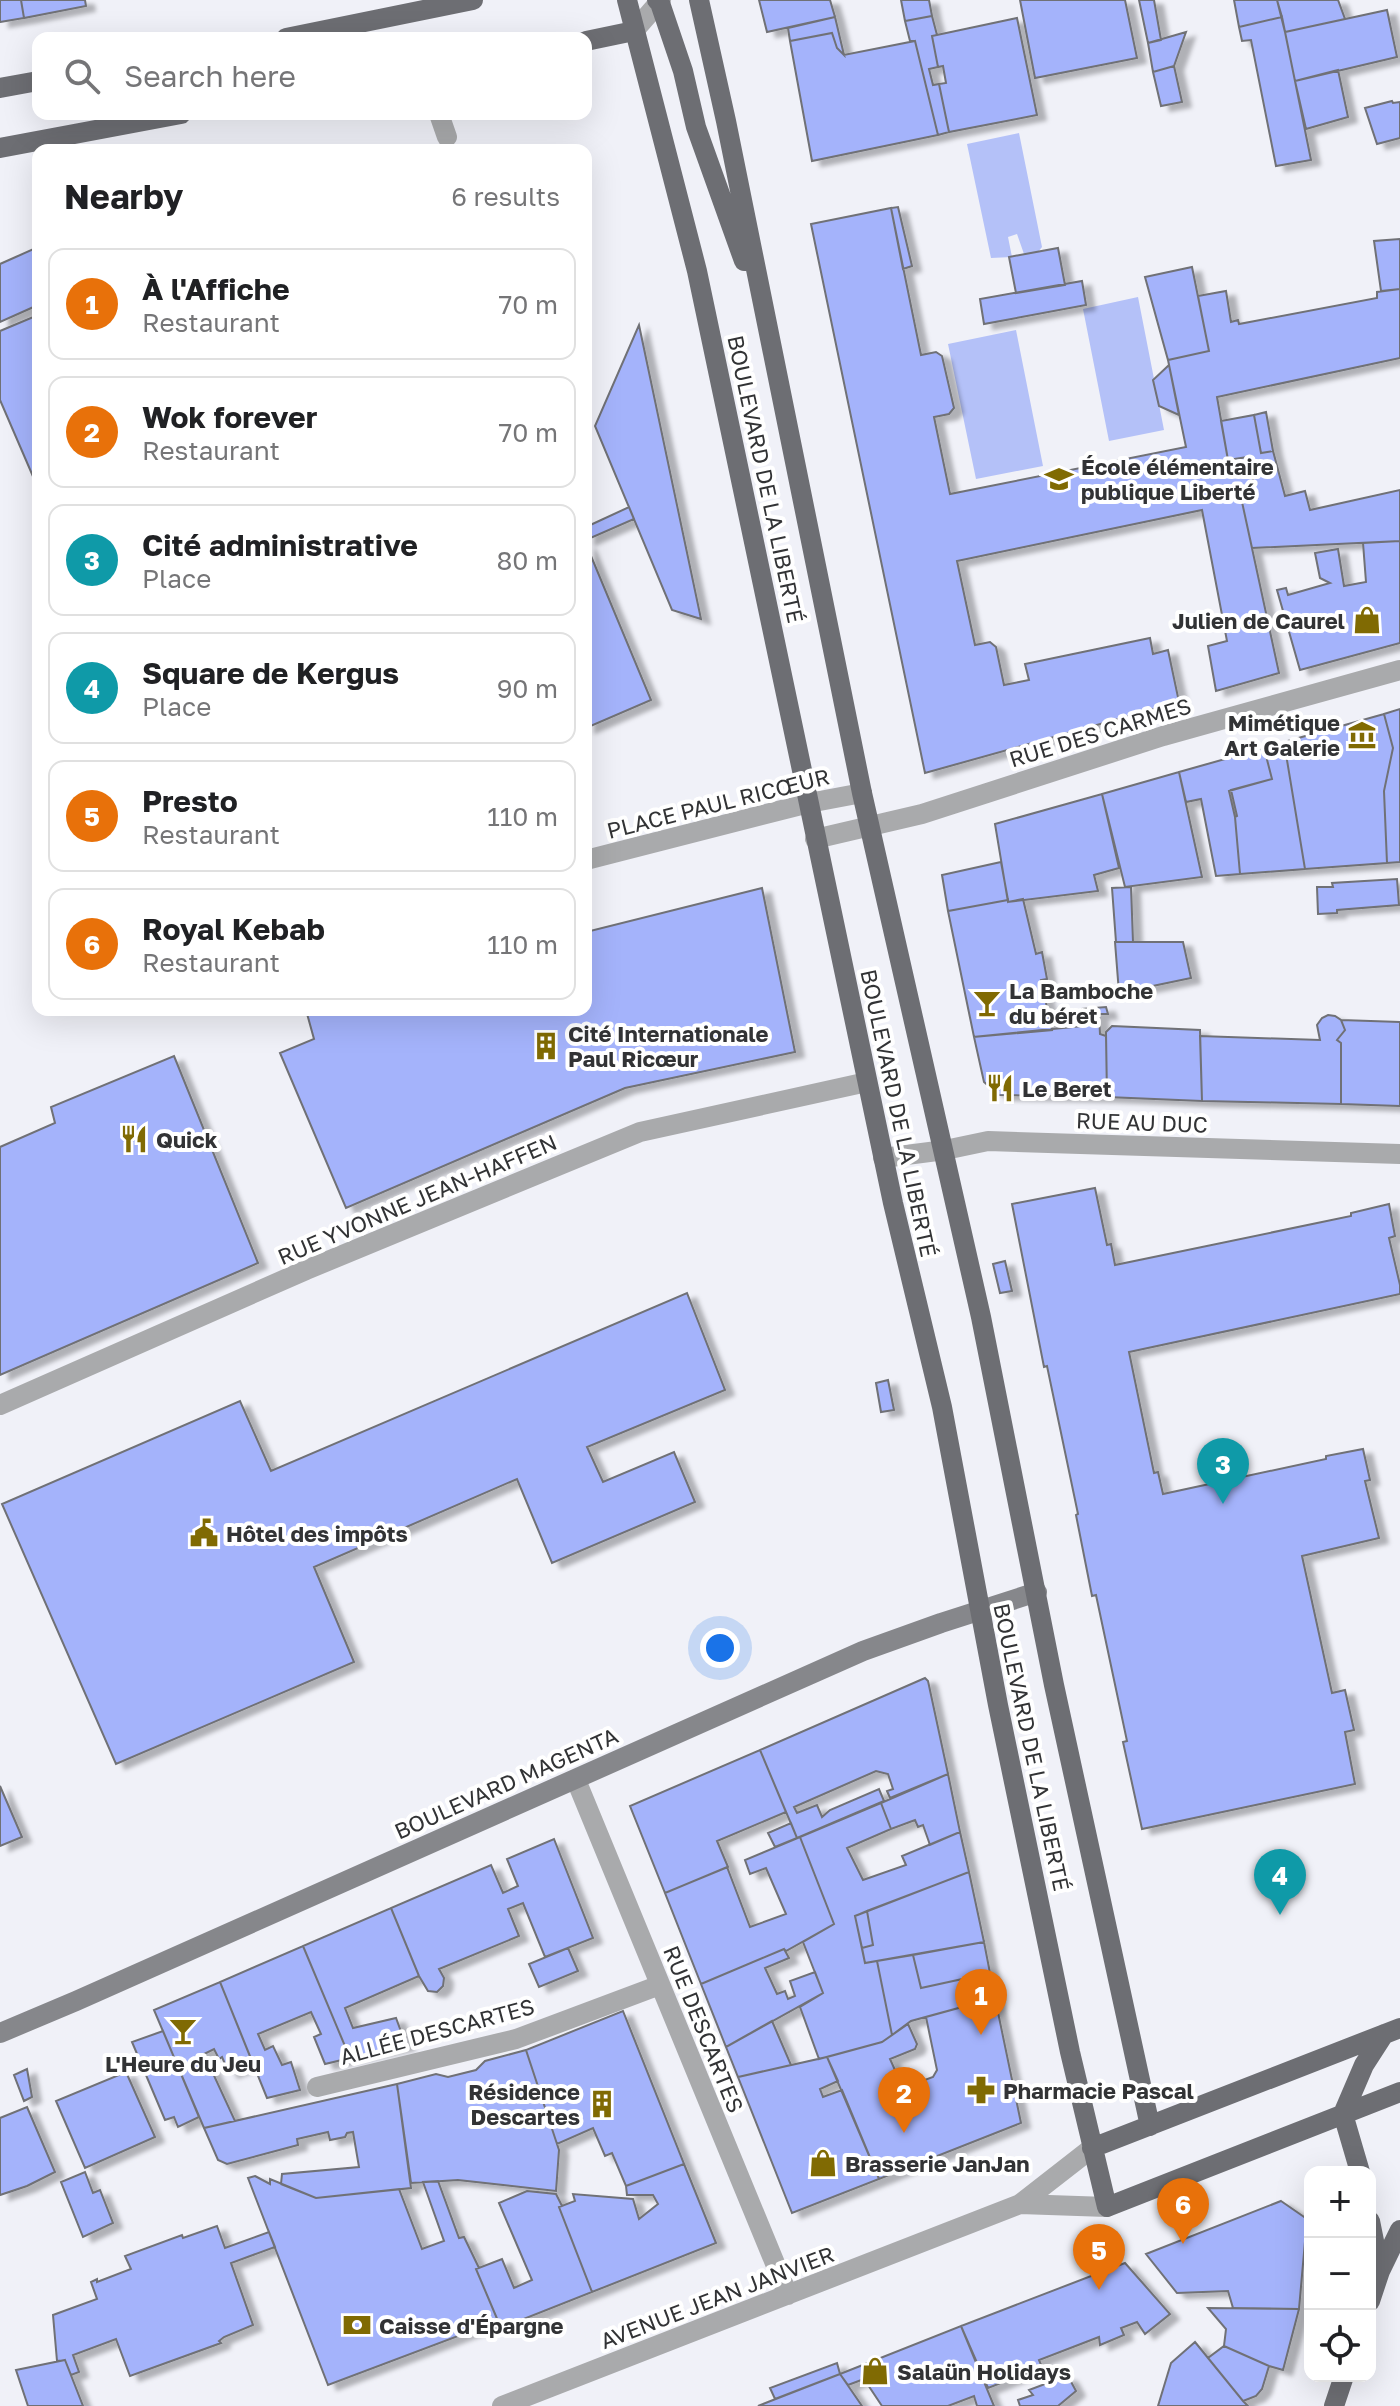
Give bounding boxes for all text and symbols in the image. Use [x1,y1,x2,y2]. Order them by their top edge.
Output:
search box [32,32,592,120]
icon: search [60,54,104,98]
text: Search here [124,58,296,94]
text: Nearby [64,176,184,216]
text: 6 results [451,181,560,212]
text: À l'Affiche [142,271,290,307]
text: 1 [85,289,99,320]
text: 70 m [499,289,558,320]
text: Restaurant [142,307,280,338]
street label: BOULEVARD DE LA LIBERTÉ [722,333,810,625]
text: Wok forever [142,399,317,435]
text: 2 [84,417,100,448]
text: 70 m [499,417,558,448]
text: Restaurant [142,435,280,466]
place label: École élémentaire publique Liberté [1081,453,1274,505]
school or university icon: École élémentaire publique Liberté [1044,464,1074,494]
text: Cité administrative [142,527,418,563]
text: 3 [84,545,100,576]
text: 80 m [497,545,558,576]
text: Place [142,563,211,594]
shop icon: Julien de Caurel [1352,605,1382,635]
place label: Julien de Caurel [1172,607,1345,634]
text: Square de Kergus [142,655,399,691]
text: 4 [84,673,100,704]
text: 90 m [497,673,558,704]
text: Place [142,691,211,722]
street label: RUE DES CARMES [1006,691,1194,773]
place label: Mimétique Art Galerie [1224,709,1340,761]
museum icon: Mimétique Art Galerie [1347,720,1377,750]
street label: PLACE PAUL RICŒUR [604,762,832,844]
text: Presto [142,783,238,819]
text: 5 [84,801,100,832]
text: 110 m [487,801,558,832]
text: Restaurant [142,819,280,850]
text: Royal Kebab [142,911,325,947]
text: 6 [84,929,100,960]
text: 110 m [487,929,558,960]
text: Restaurant [142,947,280,978]
street label: BOULEVARD DE LA LIBERTÉ [855,967,943,1259]
place label: La Bamboche du béret [1009,977,1153,1029]
bar icon: La Bamboche du béret [972,988,1002,1018]
place label: Cité Internationale Paul Ricœur [568,1020,768,1072]
building icon: Cité Internationale Paul Ricœur [531,1031,561,1061]
restaurant icon: Le Beret [985,1073,1015,1103]
place label: Le Beret [1022,1075,1112,1102]
street label: RUE AU DUC [1076,1106,1208,1138]
restaurant icon: Quick [119,1124,149,1154]
place label: Quick [156,1126,218,1153]
street label: RUE YVONNE JEAN-HAFFEN [273,1128,561,1270]
pin: 3 [1197,1438,1249,1504]
public building icon: Hôtel des impôts [189,1518,219,1548]
place label: Hôtel des impôts [226,1520,408,1547]
street label: BOULEVARD DE LA LIBERTÉ [988,1601,1076,1893]
your location [700,1628,740,1668]
street label: BOULEVARD MAGENTA [390,1721,622,1845]
pin: 4 [1254,1849,1306,1915]
street label: RUE DESCARTES [658,1942,750,2116]
pin: 1 [955,1969,1007,2035]
street label: ALLÉE DESCARTES [337,1992,537,2070]
bar icon: L'Heure du Jeu [168,2016,198,2046]
place label: L'Heure du Jeu [105,2050,261,2077]
pin: 2 [878,2067,930,2133]
pharmacy icon: Pharmacie Pascal [966,2075,996,2105]
place label: Pharmacie Pascal [1003,2077,1194,2104]
place label: Résidence Descartes [468,2078,580,2130]
building icon: Résidence Descartes [587,2089,617,2119]
shop icon: Brasserie JanJan [808,2148,838,2178]
place label: Brasserie JanJan [845,2150,1029,2177]
map controls [1304,2166,1376,2382]
button: + [1304,2166,1376,2238]
pin: 6 [1157,2178,1209,2244]
pin: 5 [1073,2224,1125,2290]
button: − [1304,2238,1376,2310]
street label: AVENUE JEAN JANVIER [596,2240,838,2354]
bank icon: Caisse d'Épargne [342,2310,372,2340]
button: locate [1304,2310,1376,2382]
place label: Caisse d'Épargne [379,2312,563,2339]
shop icon: Salaün Holidays [860,2356,890,2386]
place label: Salaün Holidays [897,2358,1071,2385]

